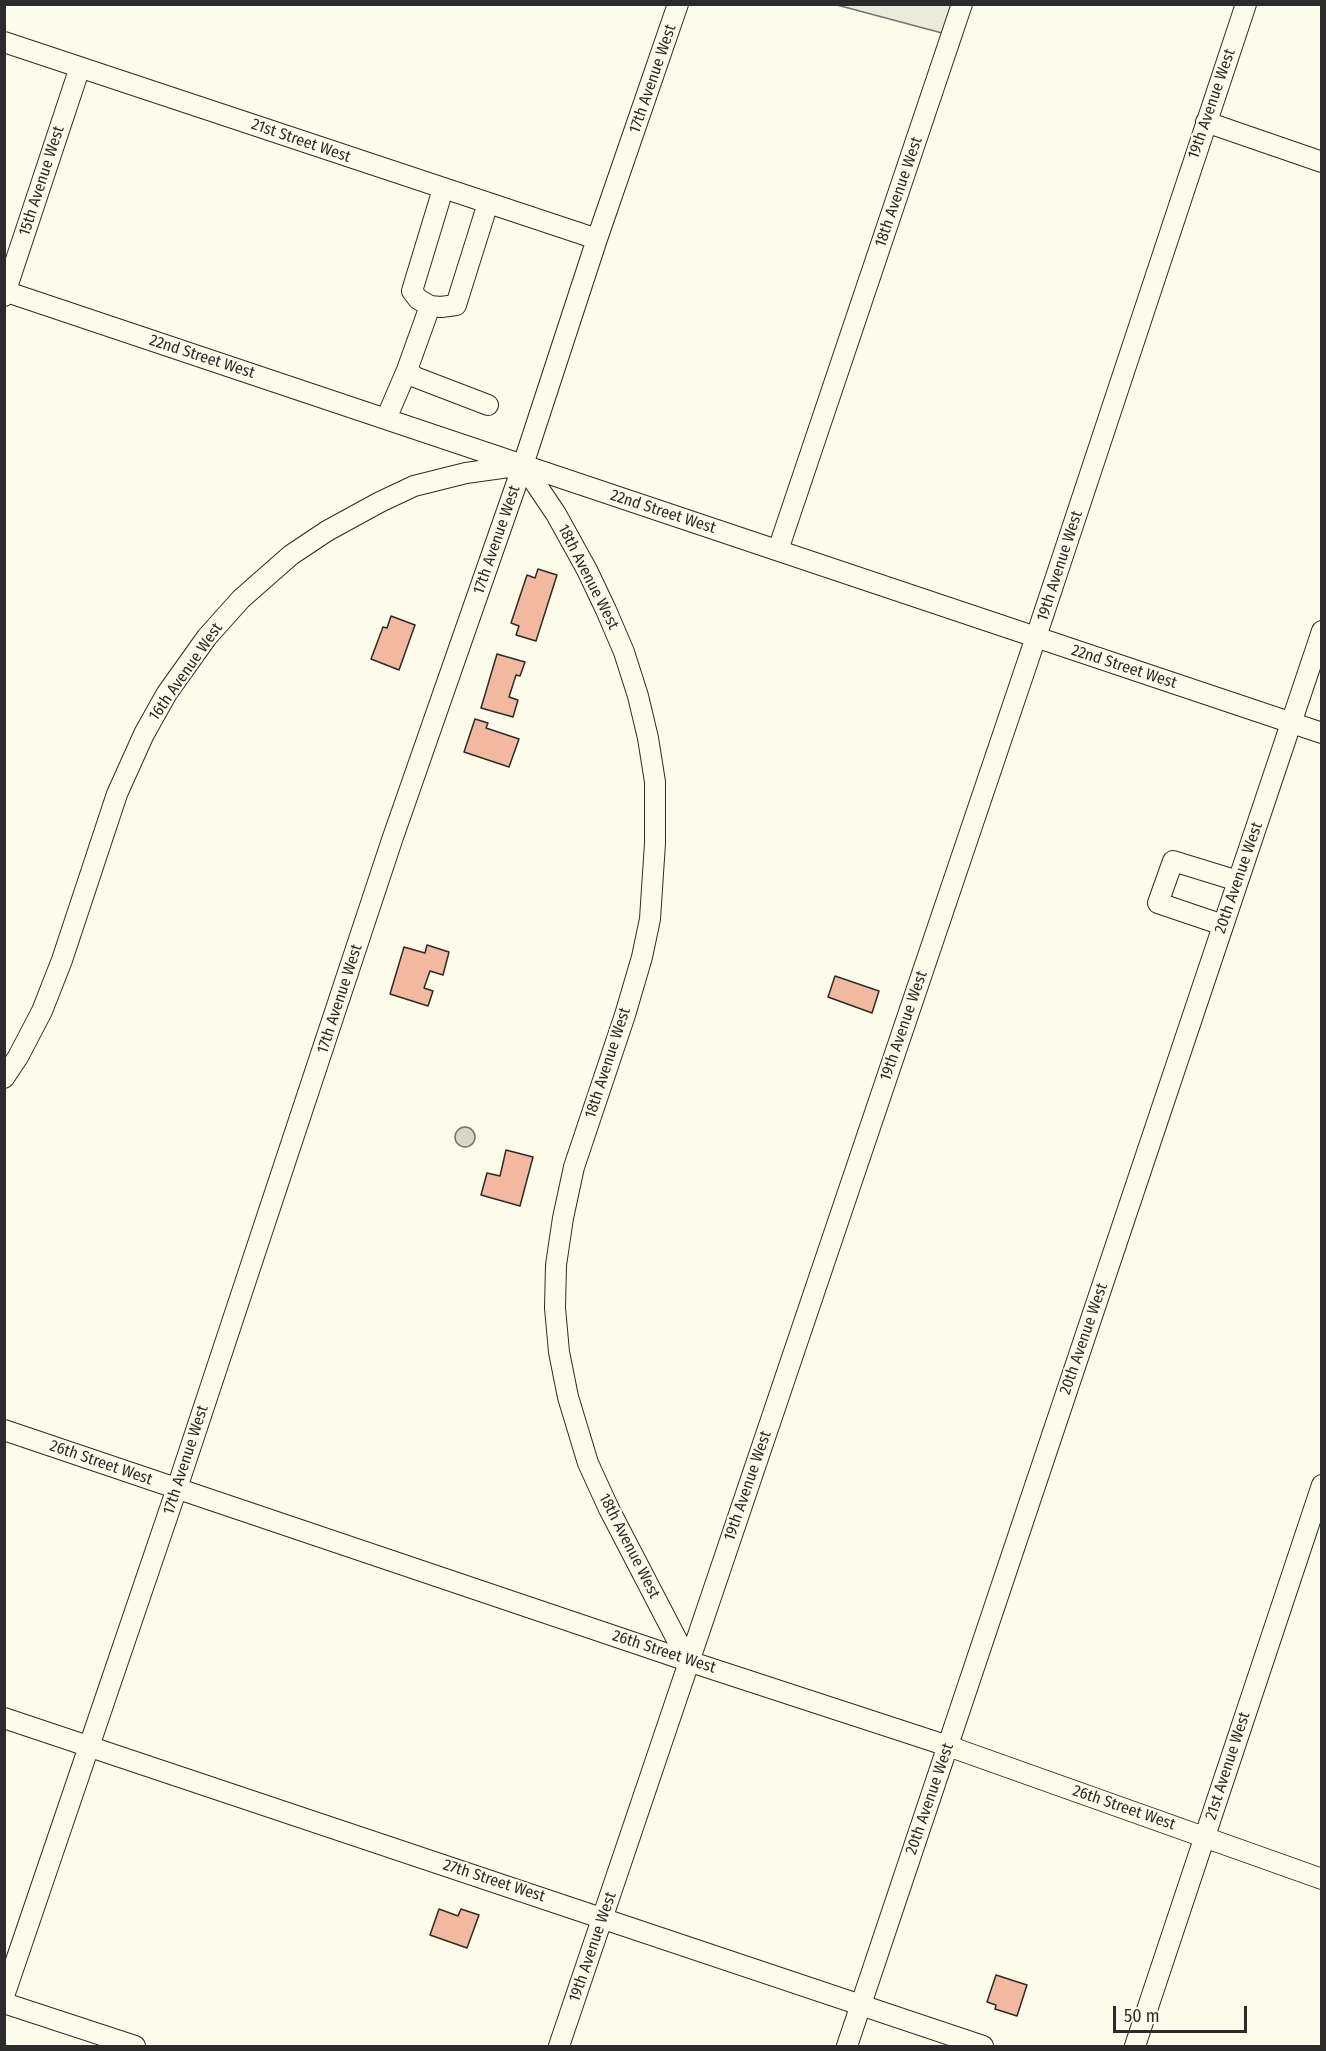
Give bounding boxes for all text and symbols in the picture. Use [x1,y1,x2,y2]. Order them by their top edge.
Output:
street label: 17th Avenue West [625,22,681,136]
street label: 19th Avenue West [1184,46,1240,162]
street label: 21st Street West [249,115,353,167]
street label: 15th Avenue West [15,124,69,238]
street label: 18th Avenue West [871,134,927,250]
street label: 22nd Street West [147,331,257,383]
street label: 17th Avenue West [469,483,525,597]
street label: 22nd Street West [608,486,718,538]
street label: 19th Avenue West [1033,508,1087,624]
street label: 18th Avenue West [553,521,623,633]
street label: 16th Avenue West [145,619,227,725]
street label: 22nd Street West [1069,641,1179,693]
street label: 20th Avenue West [1211,820,1267,936]
street label: 17th Avenue West [313,942,367,1056]
street label: 19th Avenue West [876,968,932,1084]
street label: 18th Avenue West [581,1005,635,1121]
street label: 20th Avenue West [1056,1281,1112,1397]
street label: 17th Avenue West [159,1403,213,1517]
street label: 19th Avenue West [720,1428,776,1544]
street label: 26th Street West [47,1436,155,1490]
street label: 18th Avenue West [594,1490,664,1602]
street label: 26th Street West [610,1626,718,1678]
street label: 21st Avenue West [1202,1710,1254,1822]
street label: 20th Avenue West [902,1741,958,1857]
street label: 26th Street West [1070,1781,1178,1835]
street label: 27th Street West [441,1856,547,1906]
street label: 19th Avenue West [565,1889,621,2005]
scale bar [1116,1994,1250,2032]
text: 50 m [1124,2005,1160,2027]

